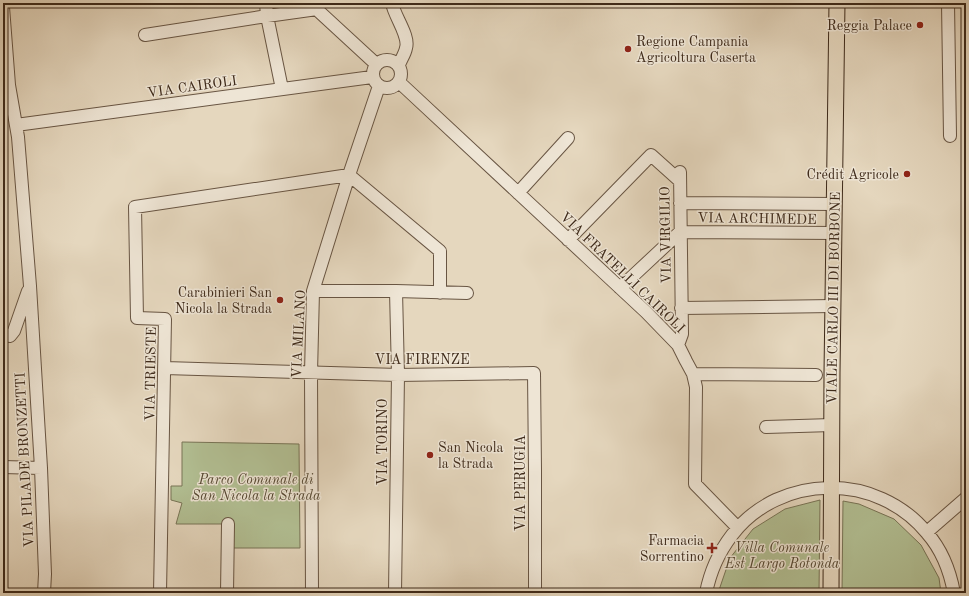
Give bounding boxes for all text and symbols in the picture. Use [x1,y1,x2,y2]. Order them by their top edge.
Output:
place label: Reggia Palace [827,19,912,33]
marker: Reggia Palace [915,20,925,30]
place label: Regione Campania Agricoltura Caserta [636,35,756,65]
marker: Regione Campania Agricoltura Caserta [623,44,633,54]
street label: VIA CAIROLI [146,74,238,100]
place label: Crédit Agricole [806,168,899,182]
marker: Crédit Agricole [902,169,912,179]
street label: VIA VIRGILIO [658,186,674,284]
street label: VIALE CARLO III DI BORBONE [825,192,843,404]
street label: VIA FRATELLI CAIROLI [557,210,687,336]
street label: VIA ARCHIMEDE [697,211,817,227]
place label: Carabinieri San Nicola la Strada [175,286,272,316]
street label: VIA MILANO [290,289,308,379]
marker: Carabinieri San Nicola la Strada [275,295,285,305]
street label: VIA TRIESTE [143,327,159,421]
street label: VIA FIRENZE [374,353,470,367]
street label: VIA PILADE BRONZETTI [13,372,37,548]
street label: VIA TORINO [376,398,390,485]
street label: VIA PERUGIA [514,434,528,531]
place label: San Nicola la Strada [438,441,503,471]
marker: San Nicola la Strada [425,450,435,460]
park label: Parco Comunale di San Nicola la Strada [192,473,321,503]
place label: Farmacia Sorrentino [640,534,704,564]
park label: Villa Comunale Est Largo Rotonda [724,541,840,572]
marker: Farmacia Sorrentino [707,543,717,553]

